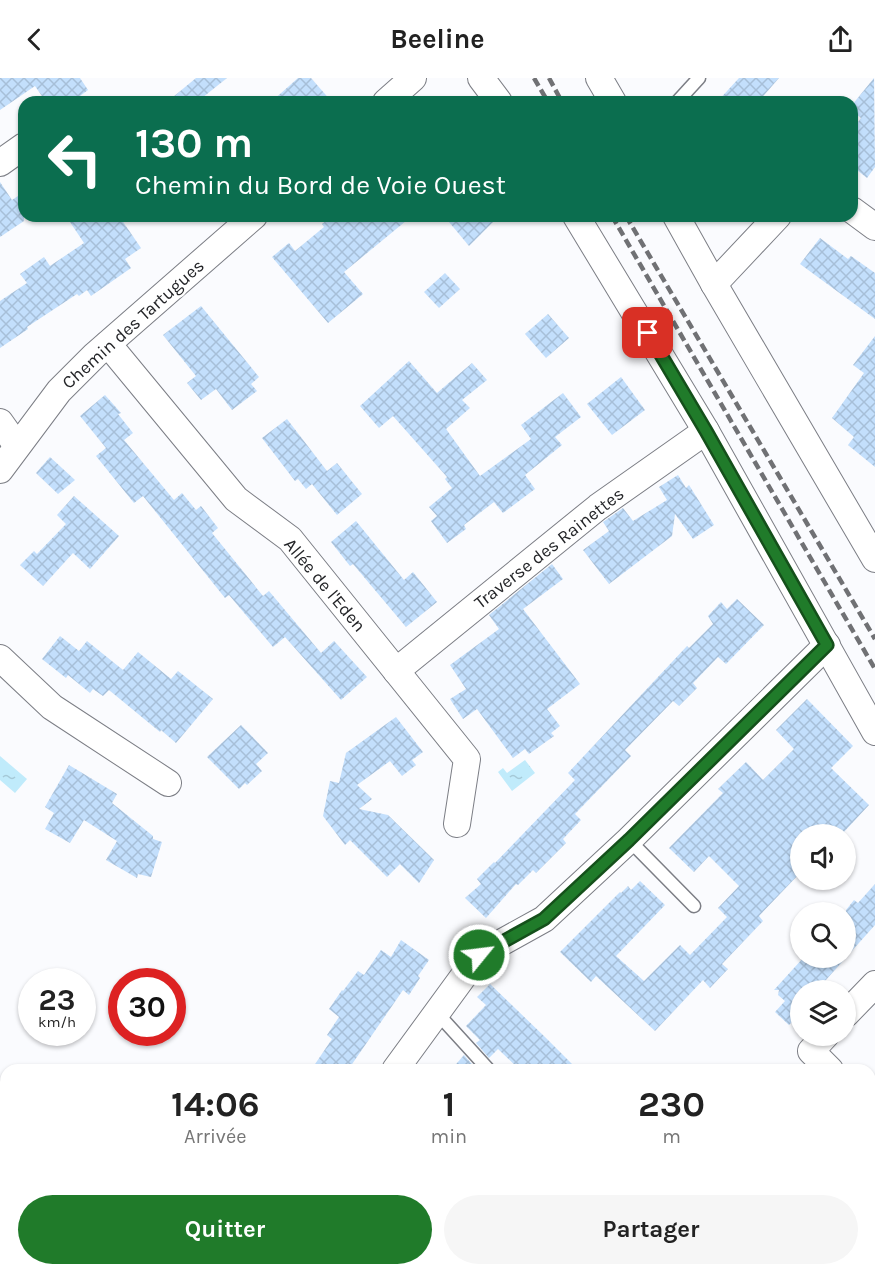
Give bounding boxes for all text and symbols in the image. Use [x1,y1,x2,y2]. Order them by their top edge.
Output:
icon: back [18,23,51,56]
text: Beeline [390,23,485,55]
icon: share [824,23,857,56]
text: 130 m [135,118,253,168]
icon: left [36,120,114,198]
text: Chemin du Bord de Voie Ouest [135,169,506,201]
street label: Chemin des Tartugues [57,254,209,394]
pin [622,307,673,358]
icon: arrive [631,316,664,349]
street label: Traverse des Rainettes [470,483,628,613]
street label: Allée de l'Eden [279,534,371,636]
map controls [790,824,856,1046]
button: sound [790,824,856,890]
button: search [790,902,856,968]
position arrow [447,923,511,987]
speed limit sign: 30 [108,968,186,1046]
button: layers [790,980,856,1046]
text: 23 [39,982,75,1018]
text: km/h [38,1013,76,1031]
text: 14:06 [171,1083,260,1125]
text: 1 [442,1083,455,1125]
text: 230 [638,1083,705,1125]
text: Arrivée [184,1125,246,1148]
text: min [430,1125,467,1148]
text: m [662,1125,681,1148]
button: Quitter [18,1195,432,1264]
button: Partager [444,1195,858,1264]

